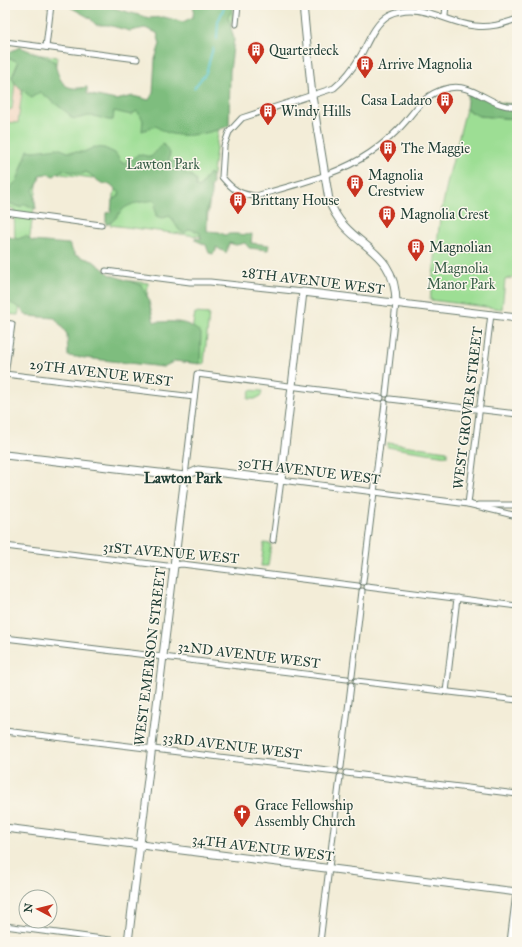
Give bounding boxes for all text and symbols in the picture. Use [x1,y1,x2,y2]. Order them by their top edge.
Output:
building icon: Quarterdeck [246,40,266,65]
place label: Quarterdeck [269,42,339,59]
building icon: Arrive Magnolia [355,54,375,79]
place label: Arrive Magnolia [377,56,472,73]
building icon: Casa Ladaro [435,90,455,115]
place label: Casa Ladaro [361,92,432,109]
building icon: Windy Hills [258,101,278,126]
place label: Windy Hills [281,103,351,120]
building icon: The Maggie [378,138,398,163]
place label: The Maggie [401,140,470,157]
park label: Lawton Park [126,156,200,173]
place label: Magnolia Crestview [368,167,425,200]
building icon: Magnolia Crestview [345,173,365,198]
building icon: Brittany House [228,190,248,215]
place label: Brittany House [251,192,340,209]
building icon: Magnolia Crest [377,204,397,229]
place label: Magnolia Crest [400,206,489,223]
building icon: Magnolian [406,237,426,262]
place label: Magnolian [429,239,492,256]
park label: Magnolia Manor Park [427,260,496,293]
street label: 28TH AVENUE WEST [240,264,386,298]
street label: WEST GROVER STREET [450,325,486,490]
street label: 29TH AVENUE WEST [28,356,174,390]
street label: 30TH AVENUE WEST [237,454,382,488]
district label: Lawton Park [144,469,223,487]
street label: 31ST AVENUE WEST [102,539,240,567]
street label: WEST EMERSON STREET [131,567,169,747]
street label: 32ND AVENUE WEST [177,638,322,672]
street label: 33RD AVENUE WEST [161,729,303,763]
place label: Grace Fellowship Assembly Church [254,797,356,830]
church icon: Grace Fellowship Assembly Church [232,803,252,828]
street label: 34TH AVENUE WEST [191,831,335,865]
north arrow [18,889,58,929]
text: N [22,902,36,913]

